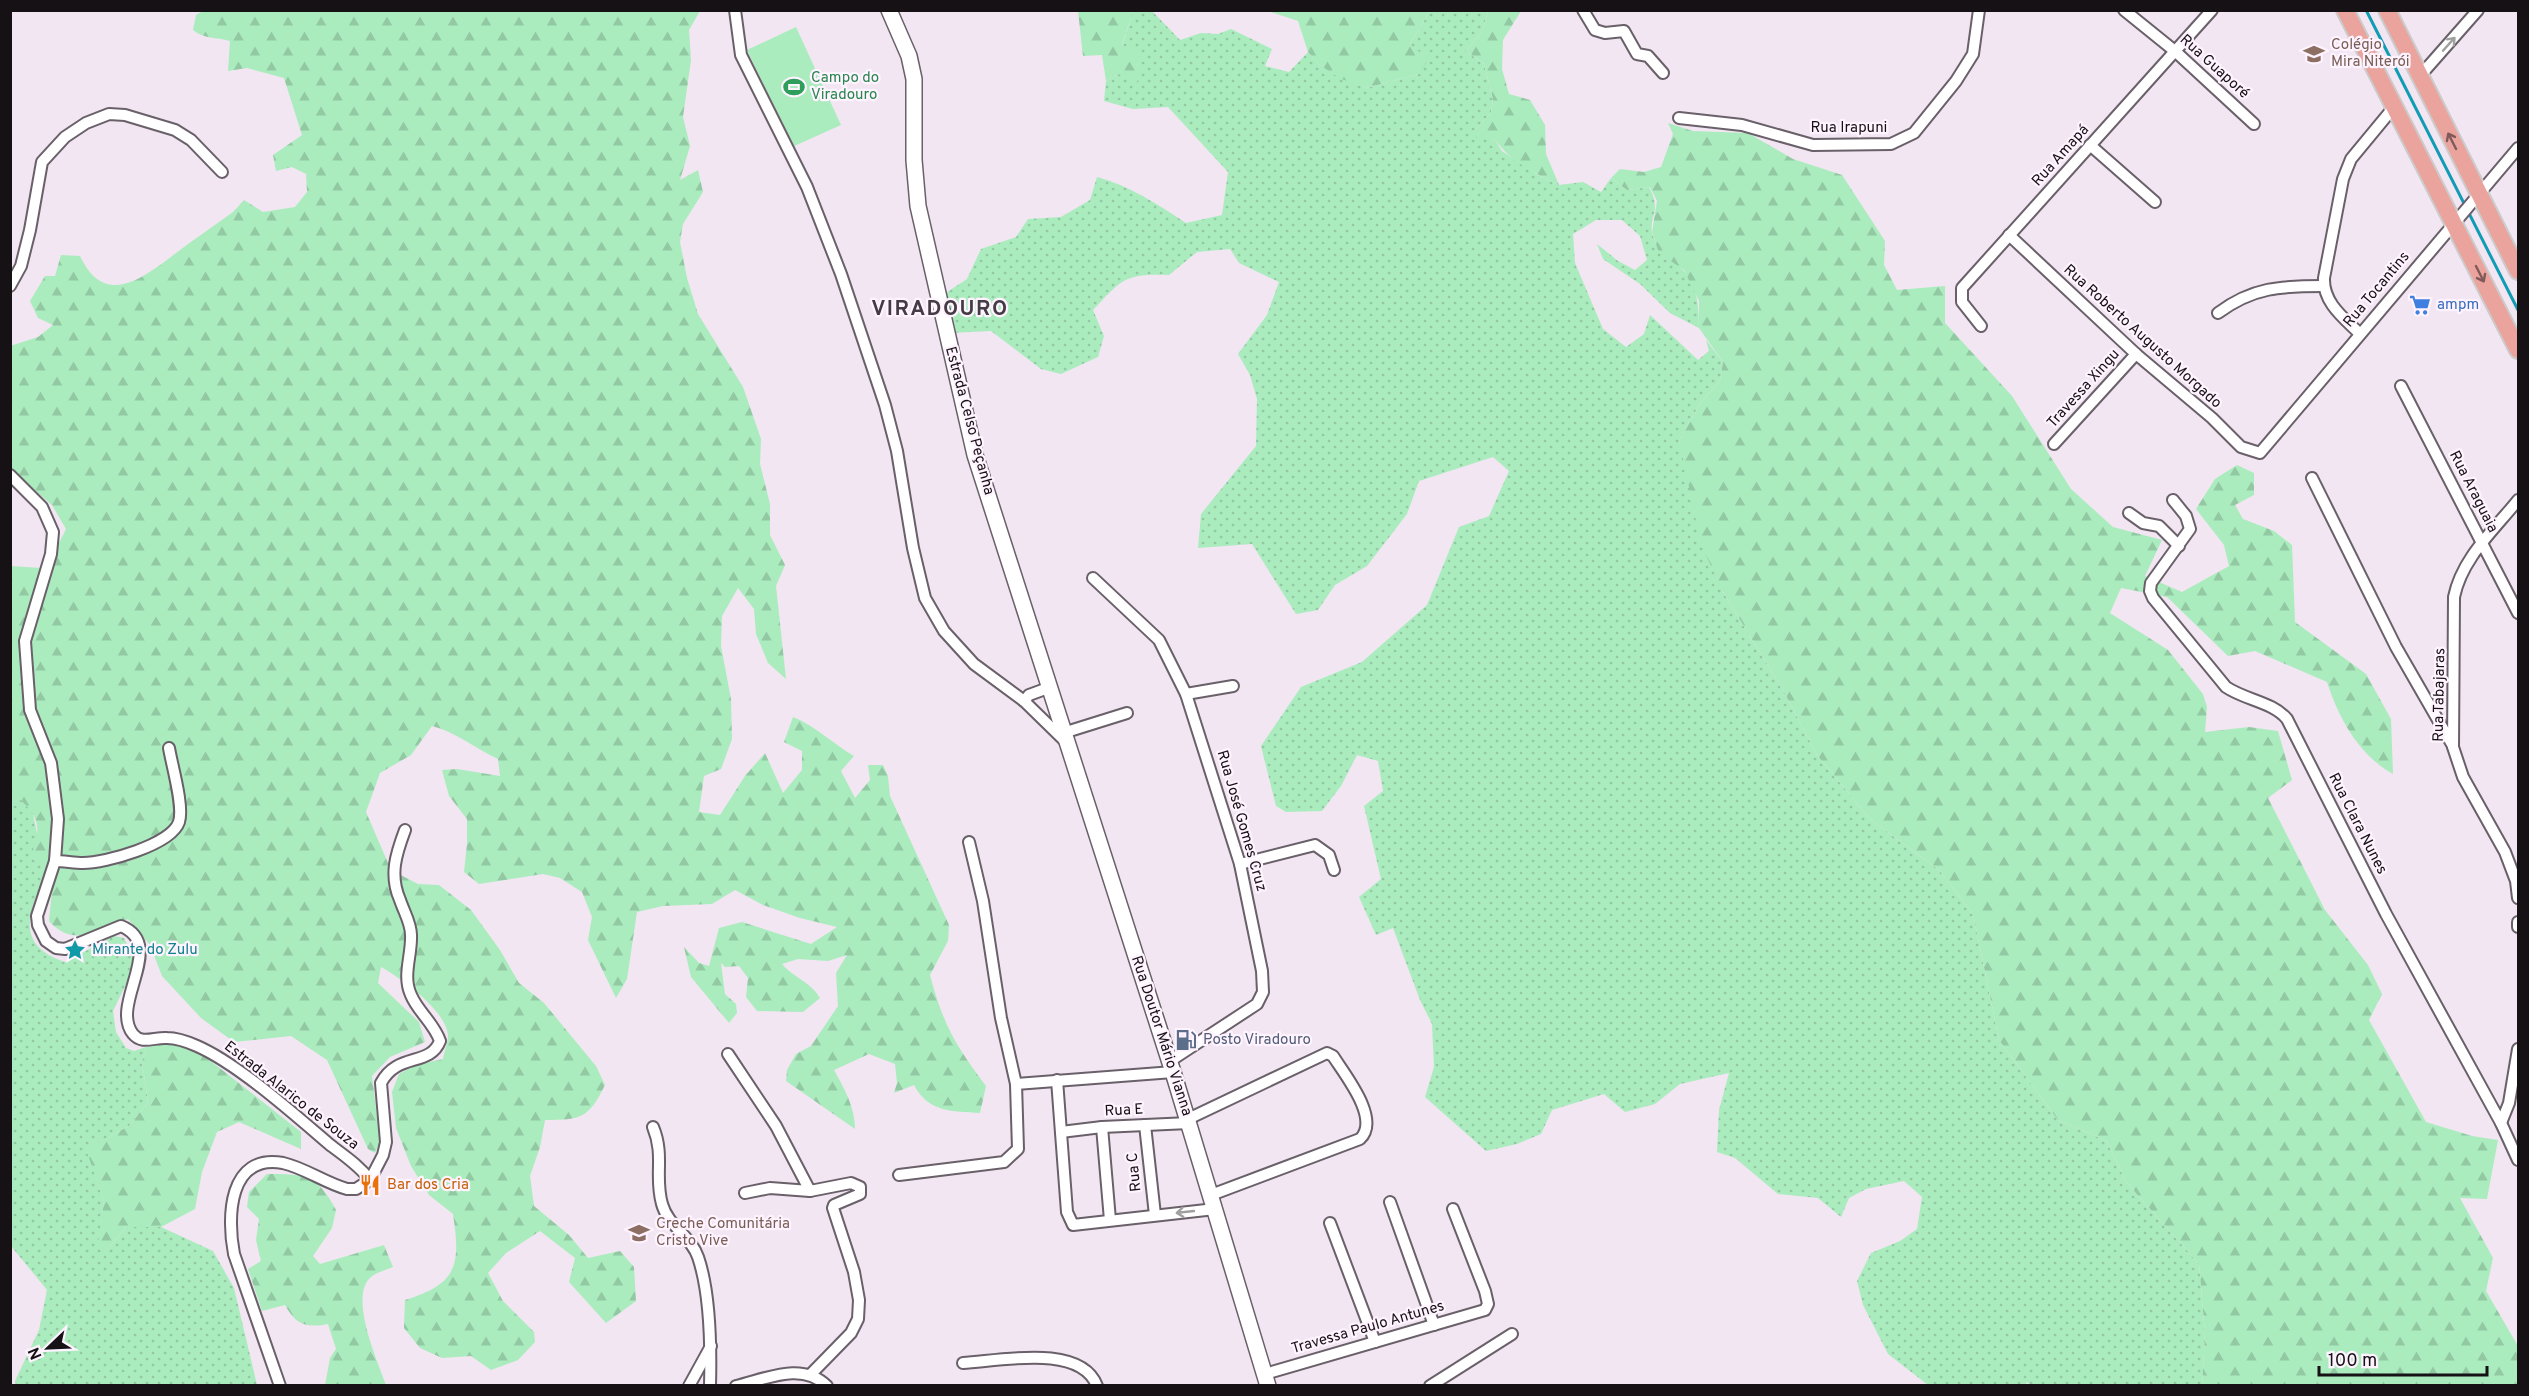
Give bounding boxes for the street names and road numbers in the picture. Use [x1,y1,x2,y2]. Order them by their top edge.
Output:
street label: Rua Guaporé [2175,31,2253,103]
street label: Rua Irapuni [1811,119,1887,138]
street label: Rua Amapá [2028,121,2094,191]
street label: Rua Tocantins [2340,248,2414,332]
street label: Rua Roberto Augusto Morgado [2059,261,2225,413]
street label: Estrada Celso Peçanha [940,345,998,497]
street label: Travessa Xingu [2044,346,2124,432]
street label: Rua Araguaia [2444,448,2502,536]
street label: Rua Tabajaras [2430,648,2450,742]
street label: Rua José Gomes Cruz [1212,748,1270,894]
street label: Rua Clara Nunes [2323,770,2391,878]
street label: Rua Doutor Mário Vianna [1126,953,1196,1119]
street label: Estrada Alarico de Souza [220,1037,362,1155]
street label: Rua E [1104,1100,1144,1121]
street label: Rua C [1123,1151,1147,1193]
street label: Travessa Paulo Antunes [1289,1297,1447,1359]

